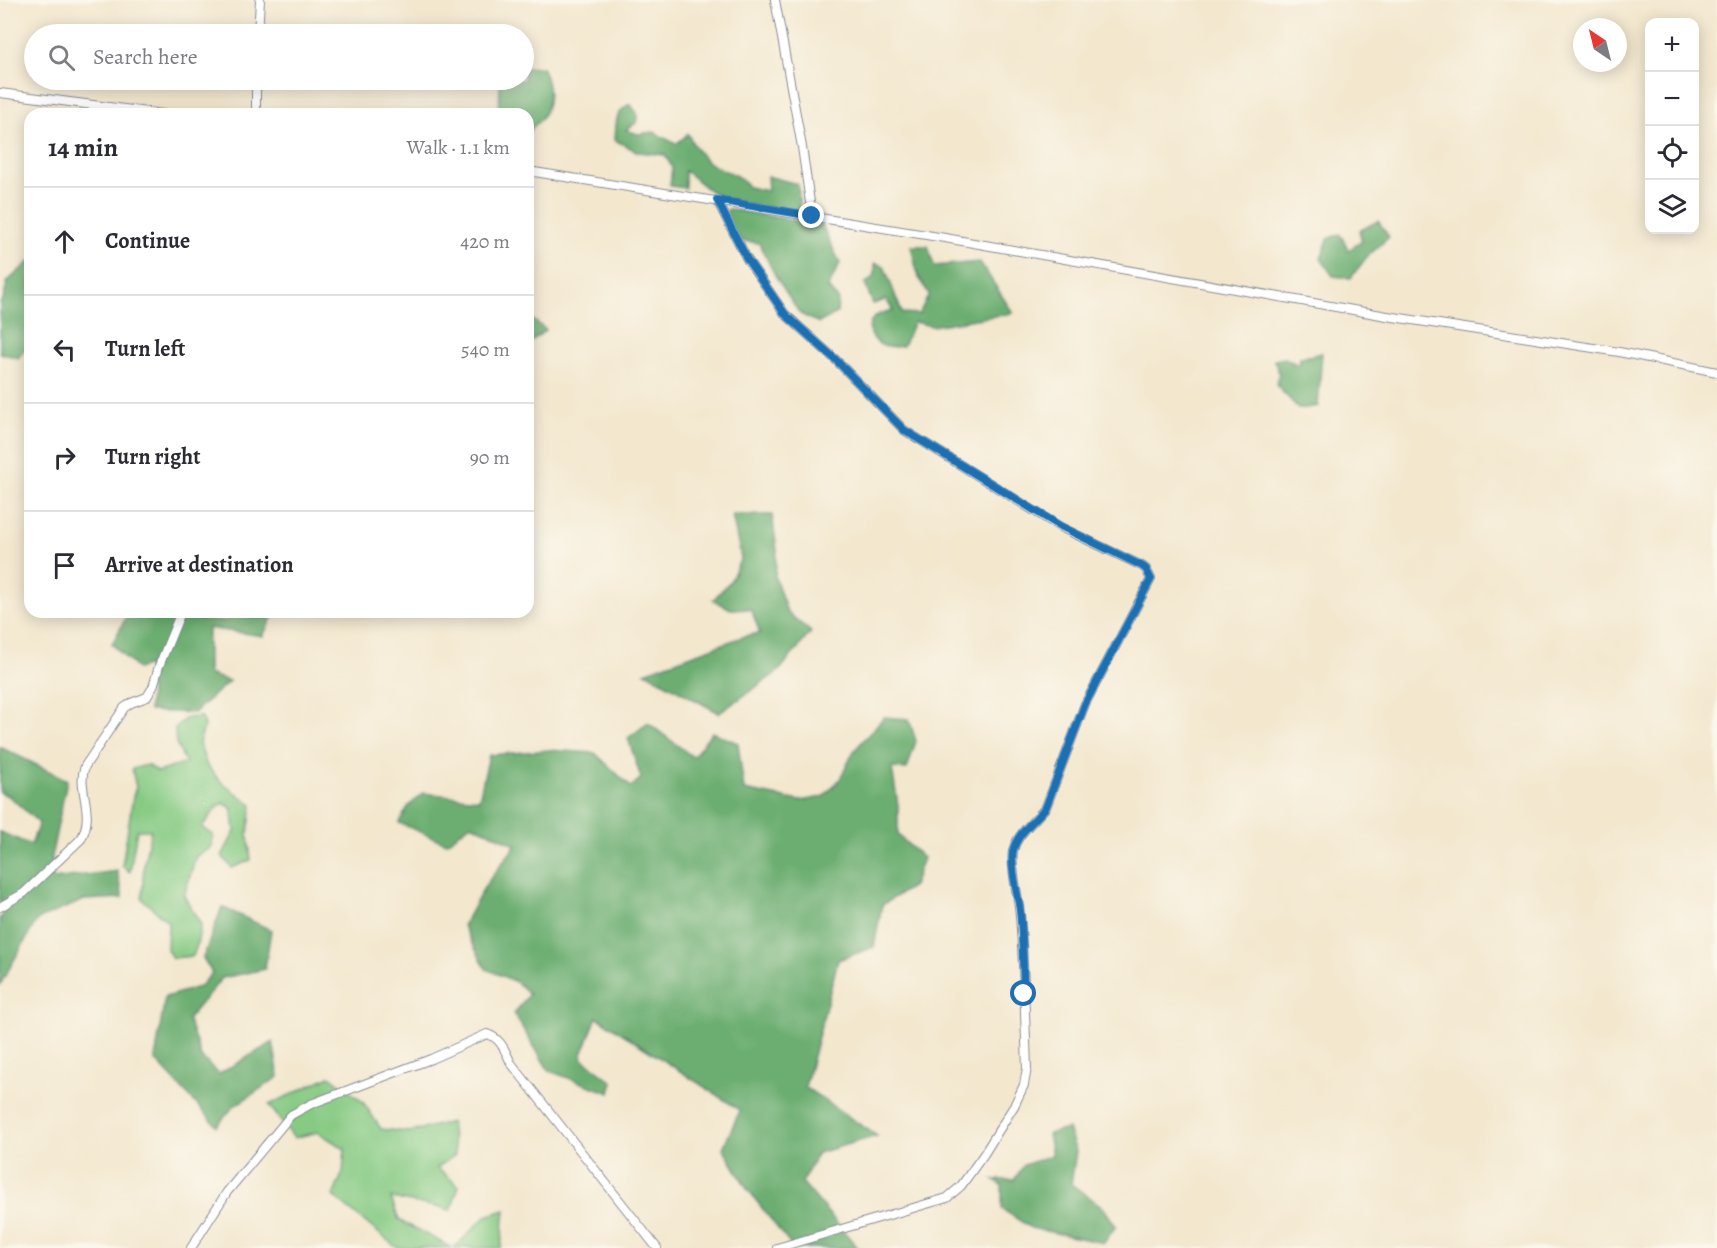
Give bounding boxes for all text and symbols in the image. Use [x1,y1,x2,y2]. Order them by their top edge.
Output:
north arrow [1573,18,1627,72]
map controls [1645,18,1699,234]
button: + [1645,18,1699,72]
search box [24,24,534,90]
icon: search [45,41,78,74]
text: Search here [93,42,198,72]
button: − [1645,72,1699,126]
button: locate [1645,126,1699,180]
text: 14 min [48,130,118,165]
text: Walk · 1.1 km [407,134,510,161]
button: layers [1645,180,1699,234]
route end [798,202,824,228]
icon: ahead [48,225,81,258]
text: Continue [105,226,190,256]
text: 420 m [460,228,510,255]
icon: left [48,333,81,366]
text: Turn left [105,334,185,364]
text: 540 m [461,336,510,363]
icon: right [48,441,81,474]
text: Turn right [105,442,201,472]
text: 90 m [470,444,510,471]
icon: arrive [48,549,81,582]
text: Arrive at destination [105,550,294,580]
route start [1010,980,1036,1006]

